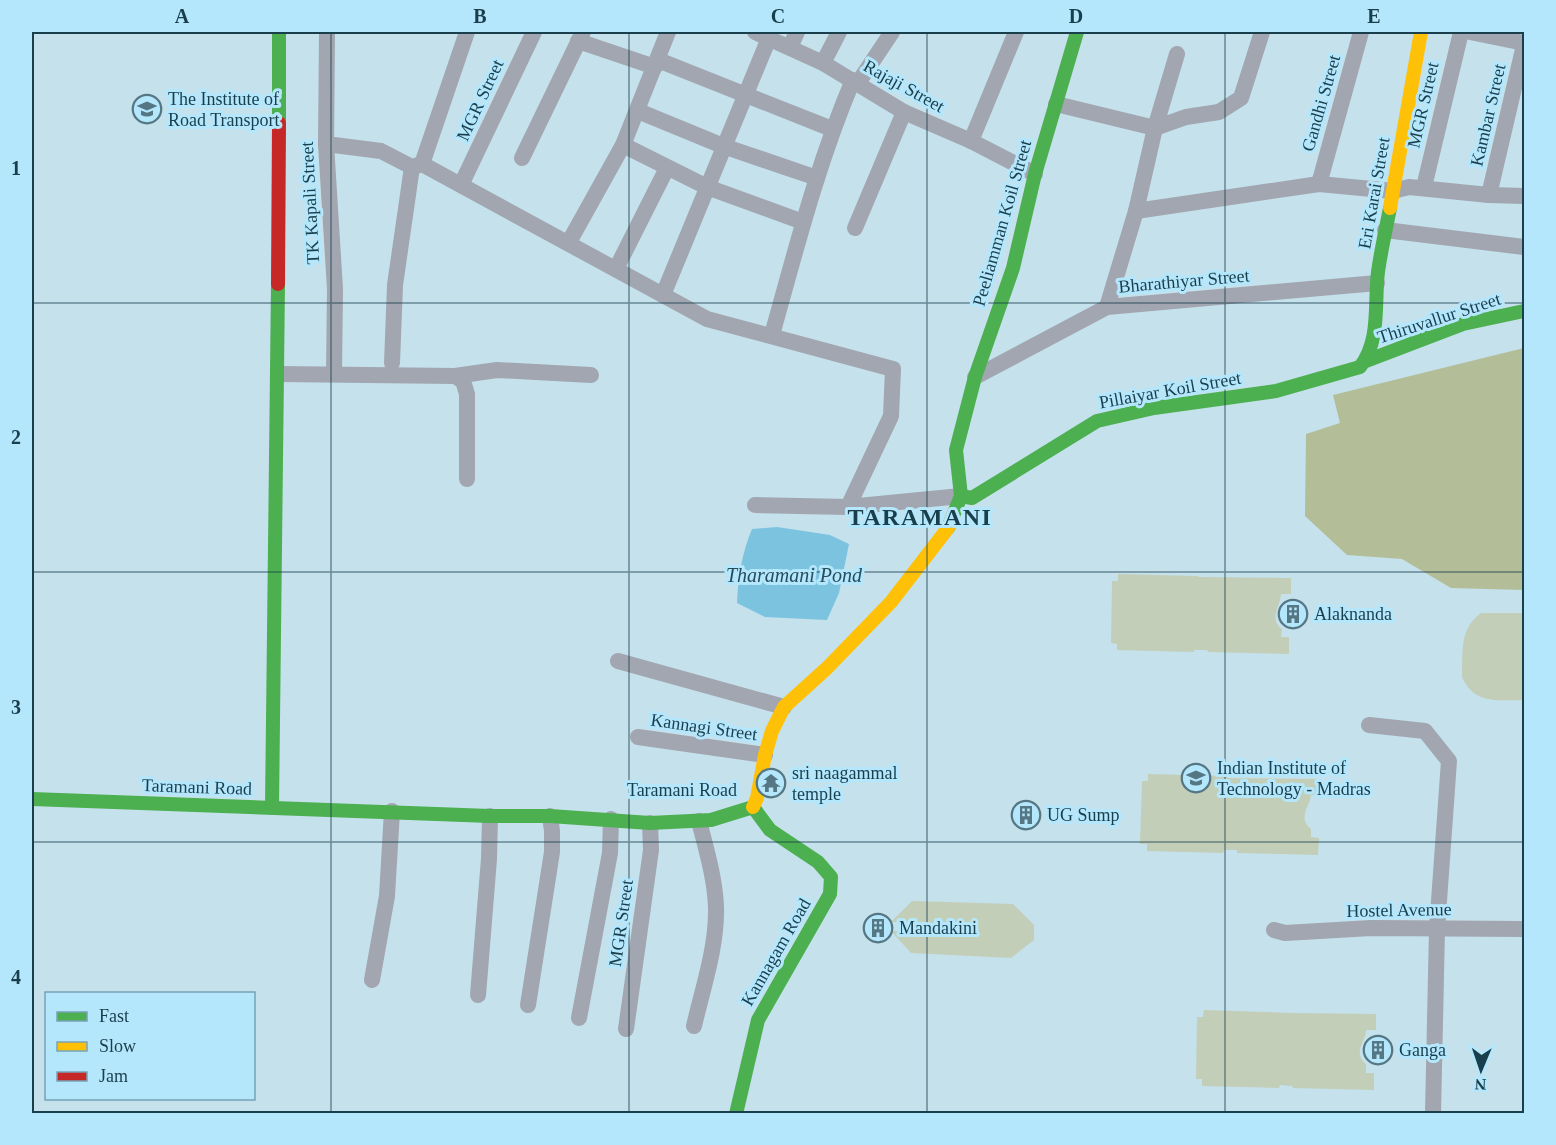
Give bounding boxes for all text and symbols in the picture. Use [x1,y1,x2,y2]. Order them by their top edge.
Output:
text: A [175,5,190,27]
text: B [473,5,487,27]
text: C [771,5,785,27]
text: D [1069,5,1083,27]
text: E [1367,5,1381,27]
street label: Gandhi Street [1298,52,1344,154]
street label: MGR Street [452,56,508,144]
street label: Rajaji Street [860,56,948,116]
street label: MGR Street [1403,60,1443,150]
street label: Kambar Street [1467,62,1509,168]
place label: The Institute of Road Transport [168,89,280,130]
school or university icon: The Institute of Road Transport [131,93,163,125]
street label: Eri Karai Street [1354,136,1394,250]
street label: Peeliamman Koil Street [969,138,1035,308]
street label: TK Kapali Street [297,141,323,265]
text: 1 [11,157,21,179]
street label: Bharathiyar Street [1118,265,1250,297]
street label: Thiruvallur Street [1375,289,1503,347]
street label: Pillaiyar Koil Street [1097,368,1243,412]
text: 2 [11,426,21,448]
district label: TARAMANI [848,504,992,530]
water label: Tharamani Pond [726,564,863,586]
building icon: Alaknanda [1277,598,1309,630]
place label: Alaknanda [1314,604,1392,624]
text: 3 [11,696,21,718]
street label: Kannagi Street [649,710,759,744]
place label: Indian Institute of Technology - Madras [1217,758,1371,799]
school or university icon: Indian Institute of Technology - Madras [1180,762,1212,794]
place label: sri naagammal temple [792,763,897,804]
temple icon: sri naagammal temple [755,767,787,799]
street label: Taramani Road [142,775,252,799]
street label: Taramani Road [627,780,737,800]
building icon: UG Sump [1010,799,1042,831]
place label: UG Sump [1047,805,1120,825]
street label: MGR Street [605,878,637,968]
street label: Kannagam Road [737,895,815,1009]
street label: Hostel Avenue [1346,899,1452,921]
building icon: Mandakini [862,912,894,944]
place label: Mandakini [899,918,977,938]
text: 4 [11,966,21,988]
legend [45,992,255,1100]
text: Fast [99,1006,129,1026]
building icon: Ganga [1362,1034,1394,1066]
text: Slow [99,1036,136,1056]
place label: Ganga [1399,1040,1446,1060]
north arrow [1451,1040,1511,1100]
text: Jam [99,1066,128,1086]
text: N [1474,1076,1487,1093]

